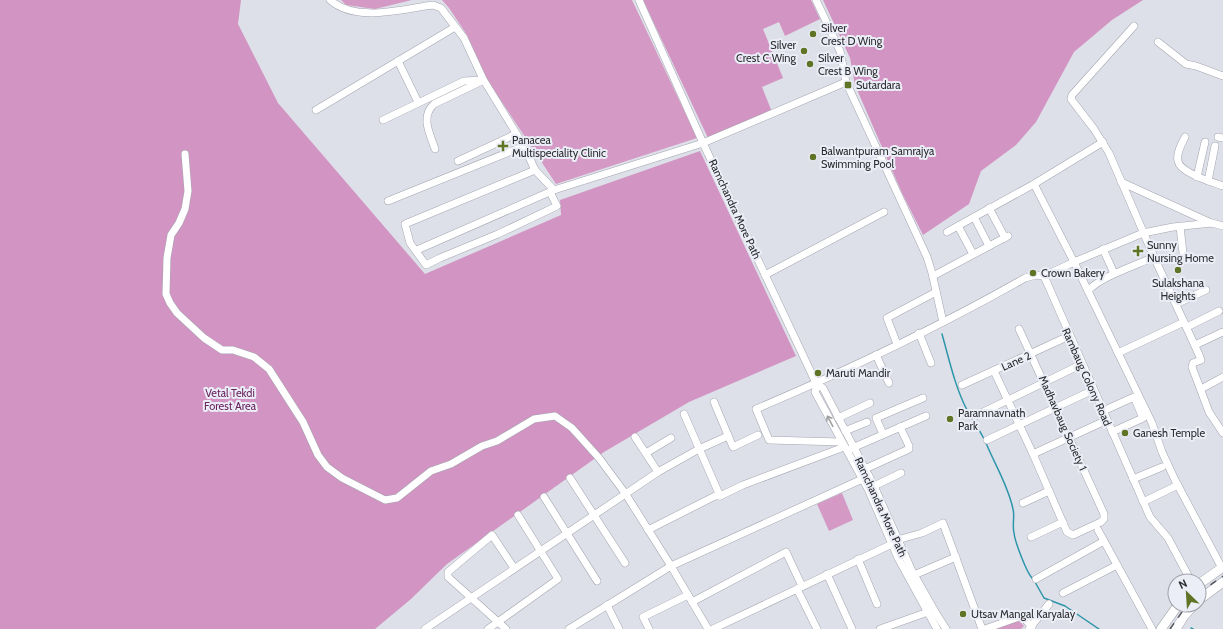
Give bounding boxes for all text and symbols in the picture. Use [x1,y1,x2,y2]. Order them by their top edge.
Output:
place label: Silver Crest D Wing [821,21,883,48]
marker: Silver Crest D Wing [808,29,818,39]
place label: Silver Crest C Wing [736,38,797,65]
marker: Silver Crest C Wing [799,46,809,56]
place label: Silver Crest B Wing [818,51,878,78]
marker: Silver Crest B Wing [805,59,815,69]
place label: Sutardara [856,78,901,92]
marker: Sutardara [843,80,853,90]
place label: Panacea Multispeciality Clinic [512,133,606,160]
marker: Panacea Multispeciality Clinic [497,140,509,152]
place label: Balwantpuram Samrajya Swimming Pool [821,144,935,171]
marker: Balwantpuram Samrajya Swimming Pool [808,152,818,162]
street label: Ramchandra More Path [706,157,764,261]
place label: Sunny Nursing Home [1147,238,1214,265]
marker: Sunny Nursing Home [1132,245,1144,257]
marker: Sulakshana Heights [1173,265,1183,275]
place label: Crown Bakery [1041,266,1105,280]
marker: Crown Bakery [1028,268,1038,278]
place label: Sulakshana Heights [1152,276,1205,303]
street label: Rambaug Colony Road [1059,326,1115,428]
street label: Lane 2 [999,348,1033,374]
place label: Maruti Mandir [826,366,891,380]
marker: Maruti Mandir [813,368,823,378]
street label: Madhavbaug Society 1 [1036,373,1090,473]
park label: Vetal Tekdi Forest Area [204,386,257,413]
place label: Paramnavnath Park [958,406,1025,433]
marker: Paramnavnath Park [945,414,955,424]
one-way arrow [825,415,833,427]
place label: Ganesh Temple [1133,426,1205,440]
marker: Ganesh Temple [1120,428,1130,438]
street label: Ramchandra More Path [852,455,910,559]
north arrow [1167,573,1207,613]
text: N [1176,576,1189,592]
place label: Utsav Mangal Karyalay [971,607,1076,621]
marker: Utsav Mangal Karyalay [958,609,968,619]

